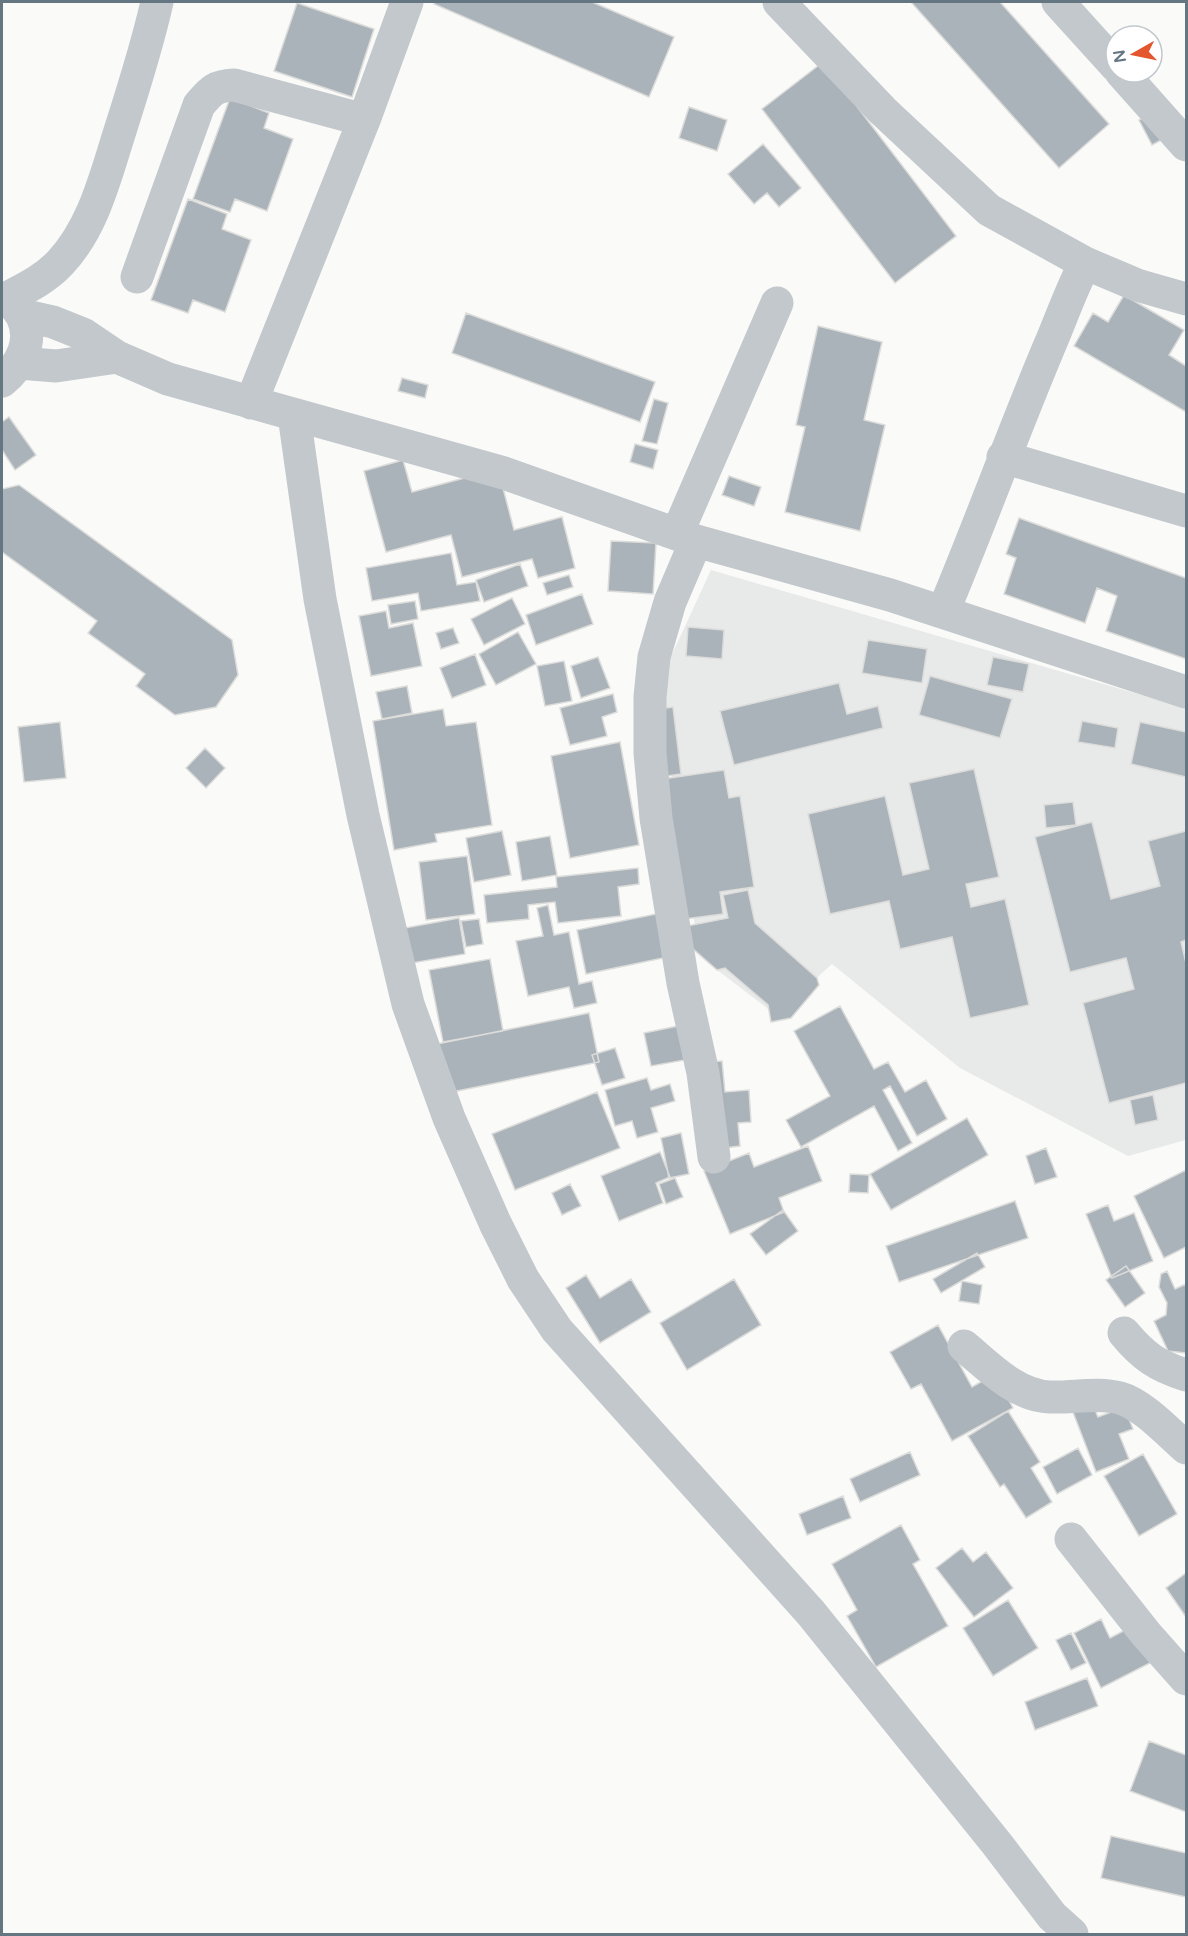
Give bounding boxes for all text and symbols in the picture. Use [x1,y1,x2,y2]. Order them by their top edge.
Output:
north arrow [1104,24,1164,84]
text: N [1109,48,1131,64]

